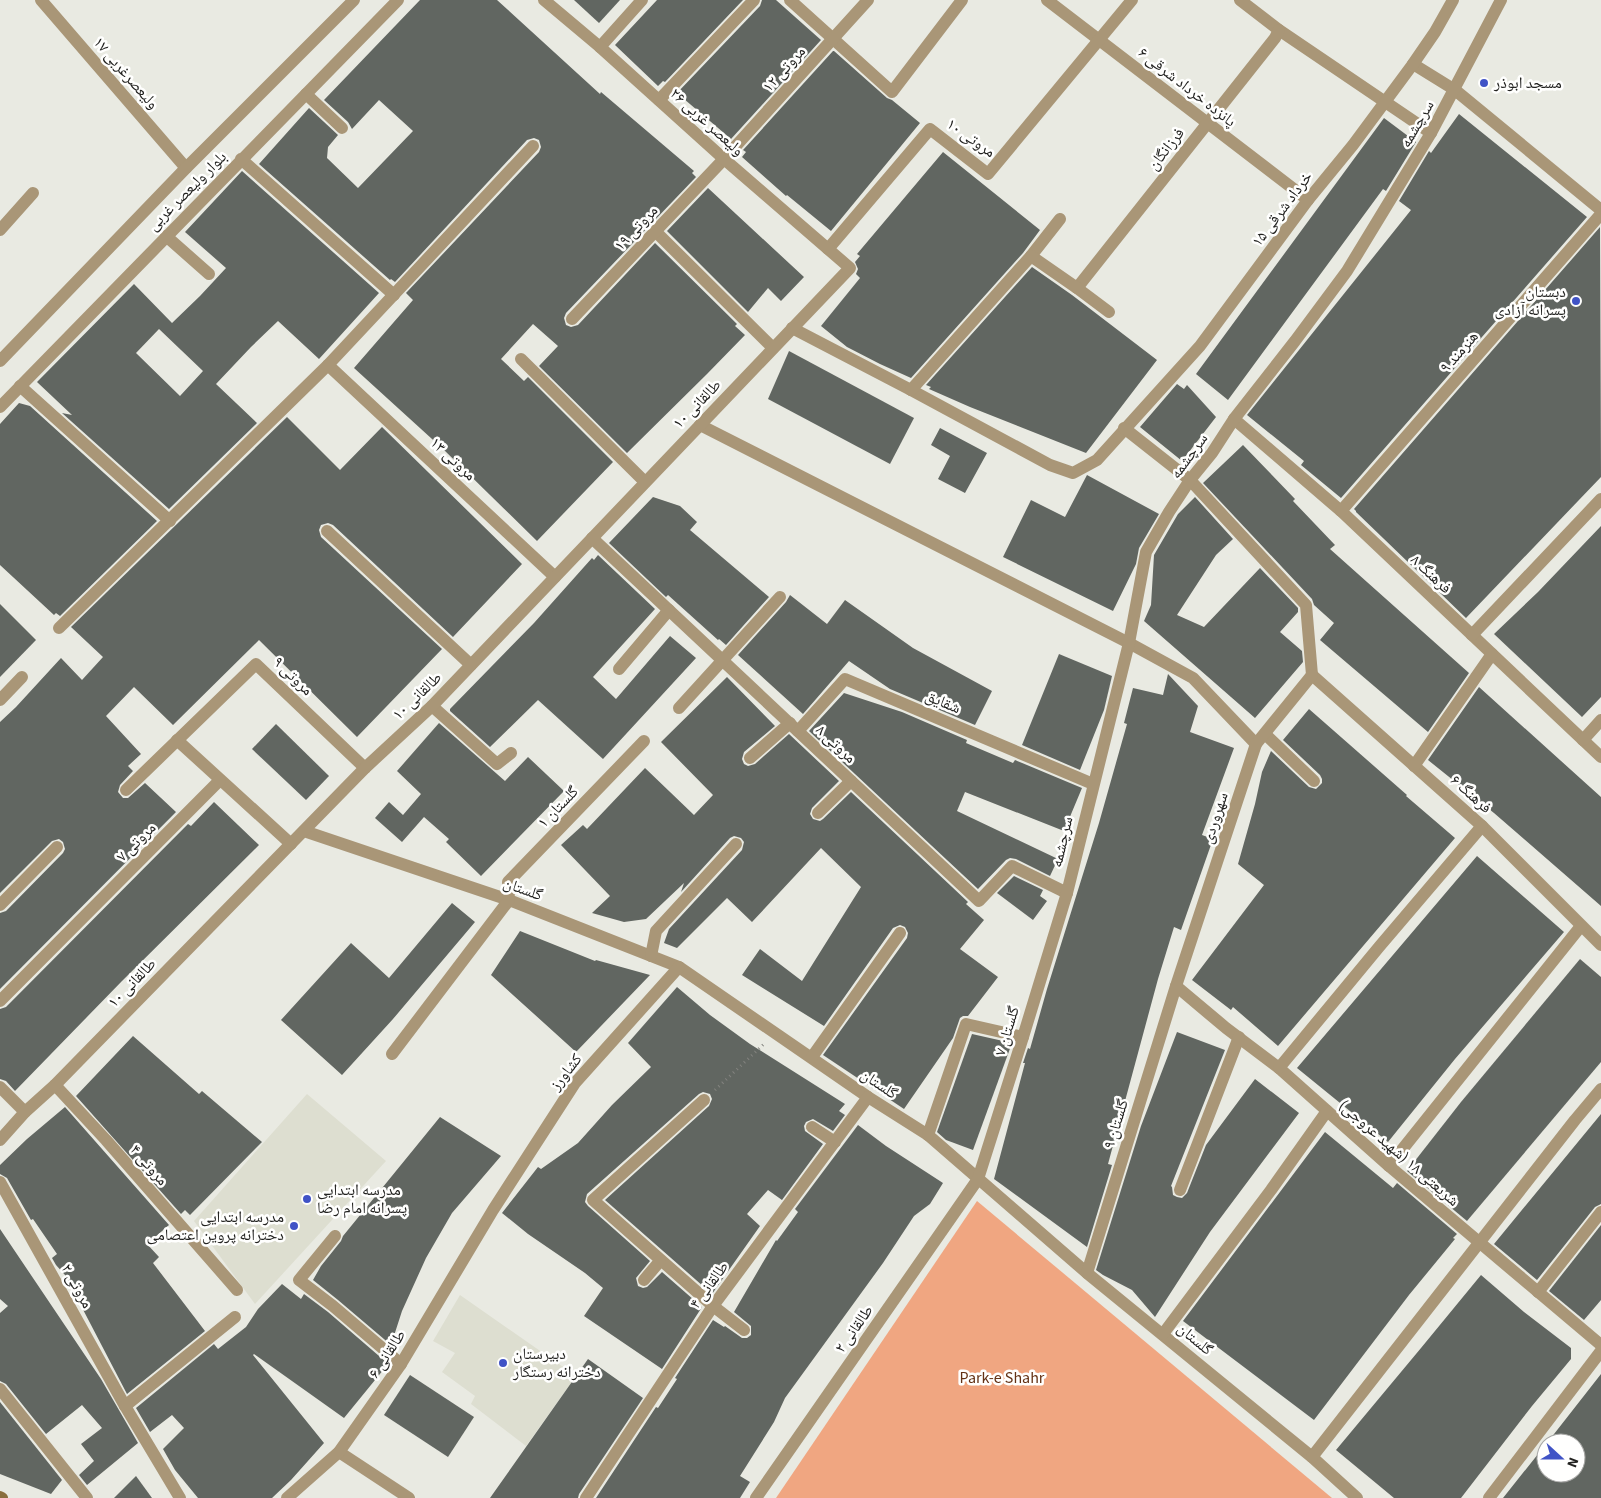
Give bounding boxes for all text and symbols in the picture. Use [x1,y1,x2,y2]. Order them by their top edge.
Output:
street label: ولیعصرغربی ۱۷ [88,32,164,114]
street label: مروتی ۱۲ [757,41,811,97]
street label: پانزده خرداد شرقی ۶ [1133,42,1241,132]
place label: مسجد ابوذر [1493,72,1562,94]
marker: مسجد ابوذر [1478,77,1490,89]
street label: ولیعصر غربی ۲۶ [665,83,749,161]
street label: سرچشمه [1395,96,1439,152]
street label: مروتی ۱۰ [942,113,1000,163]
street label: فرزانگان [1142,123,1190,175]
street label: بلوار ولیعصر غربی [142,146,232,236]
street label: ۱۵ خرداد شرقی [1246,167,1318,251]
street label: مروتی ۱۹ [609,200,663,256]
place label: دبستان پسرانه آزادی [1494,281,1566,321]
marker: دبستان پسرانه آزادی [1570,295,1582,307]
street label: هنرمند ۹ [1435,326,1483,378]
street label: طالقانی ۱۰ [668,374,726,434]
street label: سرچشمه [1165,429,1213,483]
street label: مروتی ۱۳ [425,432,481,486]
street label: فرهنگ ۸ [1406,549,1456,599]
street label: مروتی ۹ [268,651,318,701]
street label: طالقانی ۱۰ [387,667,447,725]
street label: شقایق [922,685,964,719]
street label: مروتی ۸ [811,720,861,768]
street label: فرهنگ ۶ [1446,769,1496,819]
street label: گلستان ۱ [532,781,584,833]
street label: سهروردی [1196,789,1234,847]
street label: سرچشمه [1045,814,1079,870]
street label: مروتی ۷ [111,817,161,867]
street label: گلستان [500,872,546,906]
street label: طالقانی ۱۰ [103,953,161,1013]
street label: گلستان ۷ [989,1003,1025,1058]
street label: کشاورز [544,1049,588,1096]
street label: گلستان [856,1064,902,1105]
street label: شریعتی ۱۸ (شهید عروجی) [1334,1095,1464,1211]
street label: گلستان ۹ [1098,1096,1134,1151]
street label: مروتی ۴ [125,1140,173,1190]
place label: مدرسه ابتدایی پسرانه امام رضا [317,1179,407,1219]
marker: مدرسه ابتدایی پسرانه امام رضا [301,1193,313,1205]
place label: مدرسه ابتدایی دخترانه پروین اعتصامی [146,1206,284,1246]
marker: مدرسه ابتدایی دخترانه پروین اعتصامی [288,1220,300,1232]
street label: طالقانی ۴ [684,1257,734,1313]
street label: مروتی ۲ [56,1260,98,1312]
street label: طالقانی ۲ [829,1301,879,1357]
street label: گلستان [1172,1318,1218,1361]
street label: طالقانی ۶ [363,1325,411,1383]
place label: دبیرستان دخترانه رستگار [512,1343,601,1383]
marker: دبیرستان دخترانه رستگار [497,1357,509,1369]
park label: Park-e Shahr [960,1367,1045,1389]
north arrow [1536,1433,1586,1483]
text: N [1561,1454,1583,1470]

